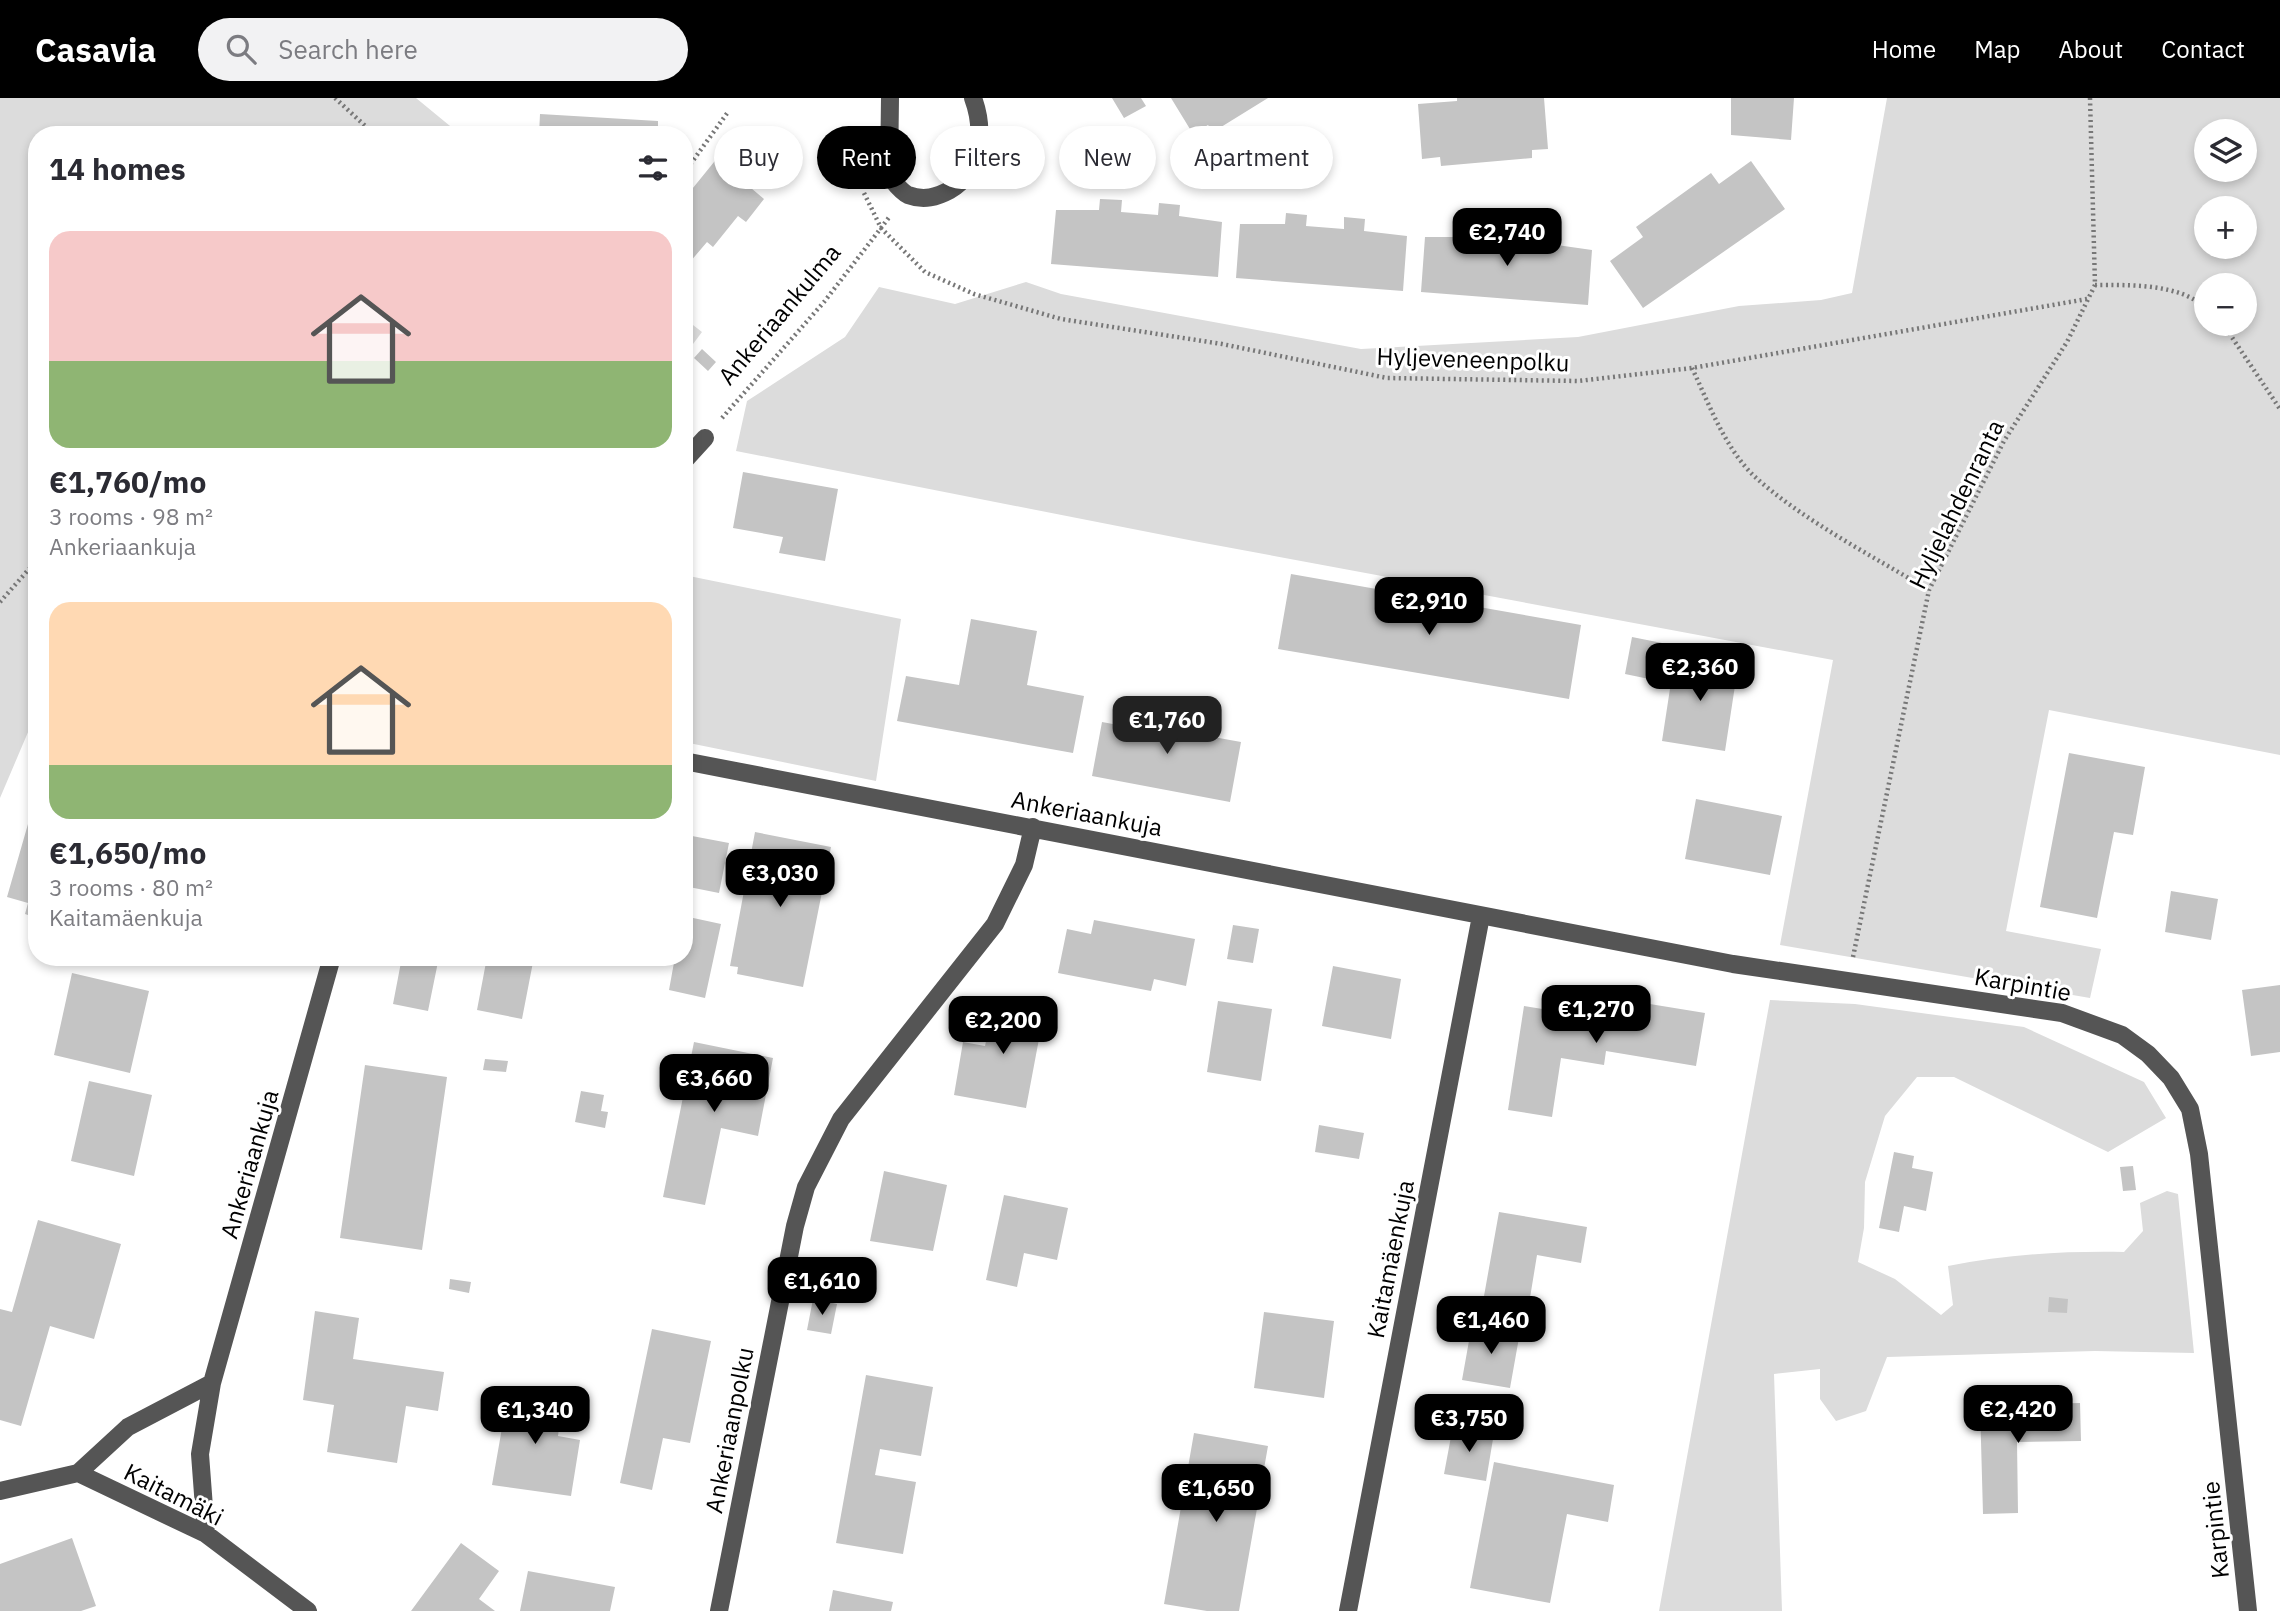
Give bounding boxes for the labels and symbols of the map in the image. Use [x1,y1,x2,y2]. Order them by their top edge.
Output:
pin: €2,740 [1450,208,1564,268]
street label: Ankeriaankulma [711,237,848,391]
street label: Hyljeveneenpolku [1376,340,1570,378]
street label: Hyljelahdenranta [1901,414,2011,594]
pin: €2,910 [1372,578,1486,637]
pin: €2,360 [1643,644,1757,703]
pin: €1,760 [1110,696,1224,756]
street label: Ankeriaankuja [1009,783,1165,843]
pin: €3,030 [723,850,837,909]
street label: Karpintie [1972,960,2074,1008]
pin: €1,270 [1539,986,1653,1045]
pin: €2,200 [946,996,1060,1056]
pin: €3,660 [657,1054,771,1114]
street label: Ankeriaankuja [212,1086,286,1242]
street label: Kaitamäenkuja [1359,1177,1421,1341]
pin: €1,610 [765,1258,879,1317]
pin: €1,460 [1434,1296,1548,1356]
street label: Ankeriaanpolku [697,1344,761,1516]
pin: €1,340 [478,1386,592,1446]
pin: €2,420 [1961,1386,2075,1445]
pin: €3,750 [1412,1394,1526,1454]
street label: Kaitamäki [119,1455,229,1533]
pin: €1,650 [1159,1464,1273,1524]
street label: Karpintie [2194,1480,2236,1580]

